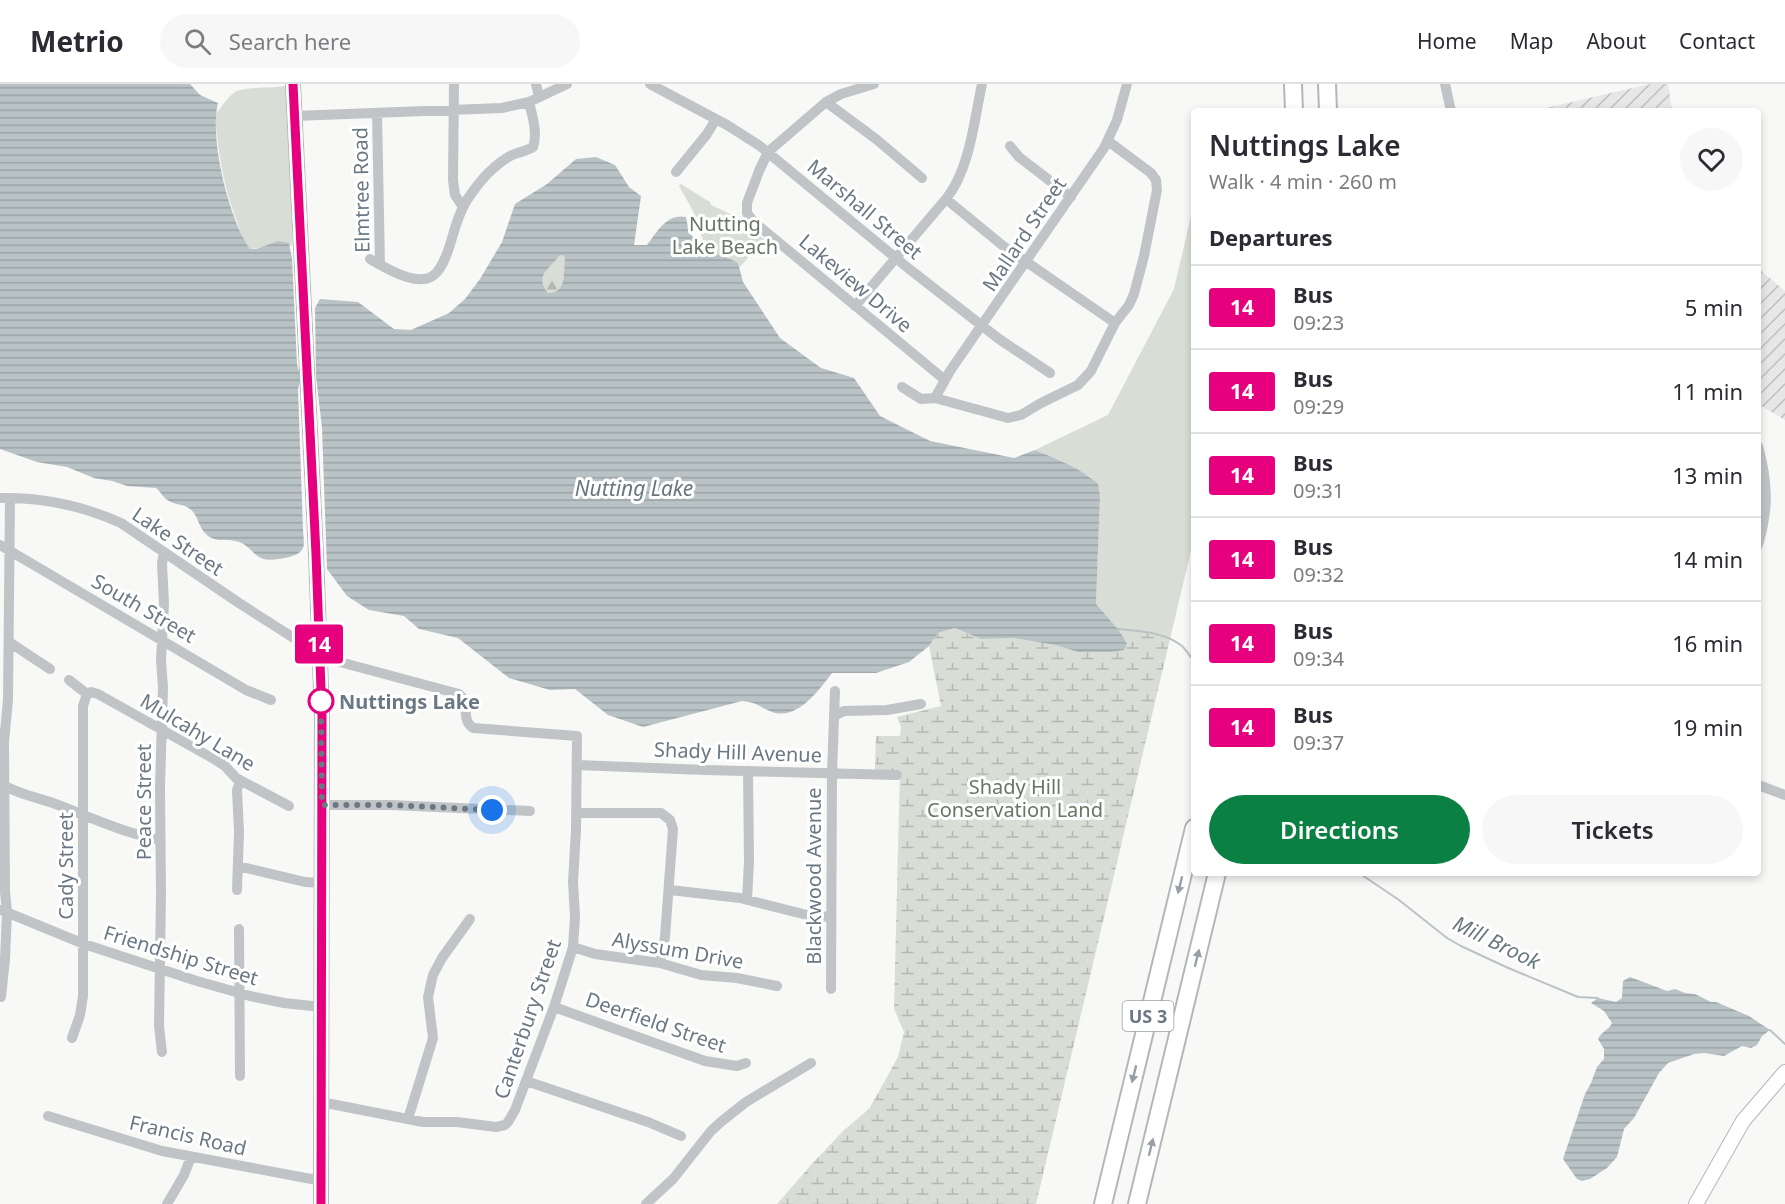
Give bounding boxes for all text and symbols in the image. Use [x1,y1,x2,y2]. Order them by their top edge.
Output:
search box [160,14,580,68]
text: Metrio [30,22,124,60]
icon: search [181,25,214,58]
text: Search here [229,26,351,56]
text: Home [1417,27,1477,55]
text: Map [1510,27,1553,55]
text: About [1586,27,1646,55]
text: Contact [1679,27,1755,55]
text: Nuttings Lake [1209,126,1401,164]
street label: Elmtree Road [346,127,376,253]
button: heart [1680,128,1743,191]
street label: Marshall Street [802,153,928,265]
text: Walk · 4 min · 260 m [1209,168,1397,195]
street label: Mallard Street [976,172,1072,296]
park label: Nutting Lake Beach [672,210,778,260]
text: Departures [1209,222,1333,252]
street label: Lakeview Drive [794,228,918,338]
text: Bus [1293,279,1333,309]
text: 5 min [1685,292,1743,322]
text: 14 [1230,293,1254,321]
text: 09:23 [1293,309,1344,336]
text: Bus [1293,363,1333,393]
text: 11 min [1672,376,1743,406]
text: 14 [1230,377,1254,405]
text: 09:29 [1293,393,1344,420]
text: Bus [1293,447,1333,477]
text: 13 min [1672,460,1743,490]
text: 14 [1230,461,1254,489]
water label: Nutting Lake [575,474,693,502]
text: 09:31 [1293,477,1344,504]
street label: Lake Street [127,501,229,581]
text: Bus [1293,531,1333,561]
text: 14 min [1672,544,1743,574]
text: 14 [1230,545,1254,573]
text: 09:32 [1293,561,1344,588]
street label: South Street [87,567,201,649]
text: Bus [1293,615,1333,645]
line badge: 14 [292,624,346,664]
text: 16 min [1672,628,1743,658]
text: 14 [1230,629,1254,657]
text: 14 [307,630,331,658]
text: 09:34 [1293,645,1344,672]
street label: Mulcahy Lane [136,687,260,777]
marker: Nuttings Lake [308,688,334,714]
place label: Nuttings Lake [339,688,480,715]
text: Bus [1293,699,1333,729]
text: 19 min [1672,712,1743,742]
text: 14 [1230,713,1254,741]
text: 09:37 [1293,729,1344,756]
street label: Shady Hill Avenue [654,736,822,768]
street label: Peace Street [130,744,157,860]
park label: Shady Hill Conservation Land [927,773,1103,823]
street label: Blackwood Avenue [800,787,827,965]
your location [477,795,507,825]
button: Directions [1209,795,1470,864]
button: Tickets [1482,795,1743,864]
street label: Cady Street [52,812,79,920]
one-way arrow [1175,876,1185,894]
water label: Mill Brook [1449,909,1547,976]
street label: Friendship Street [100,919,262,991]
street label: Alyssum Drive [610,925,746,975]
street label: Canterbury Street [487,936,567,1102]
one-way arrow [1193,948,1202,967]
street label: Deerfield Street [582,985,730,1059]
road number: US 3 [1122,1001,1174,1031]
one-way arrow [1129,1065,1139,1084]
street label: Francis Road [127,1108,249,1162]
one-way arrow [1147,1138,1157,1156]

